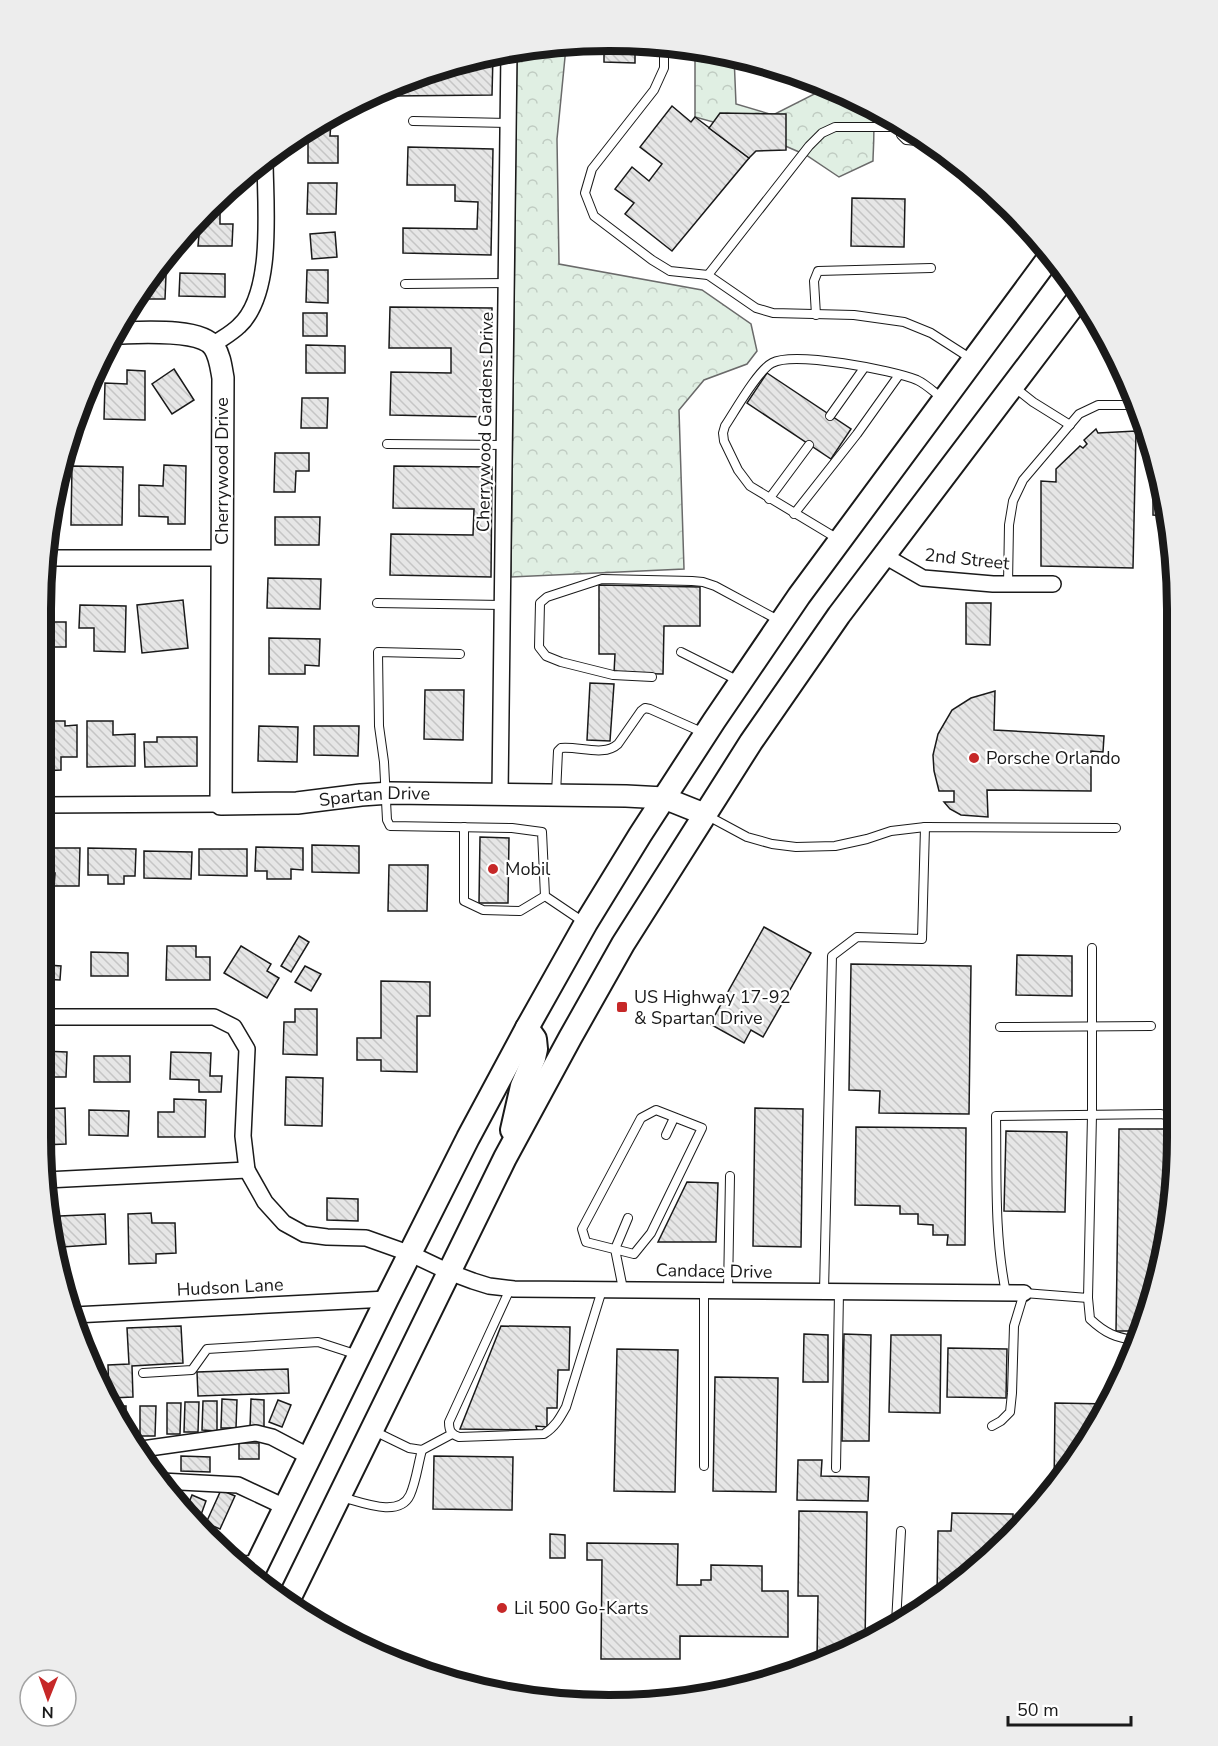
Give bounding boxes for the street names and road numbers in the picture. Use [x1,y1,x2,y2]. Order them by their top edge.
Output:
street label: Cherrywood Gardens Drive [471,312,499,532]
street label: Cherrywood Drive [210,397,234,545]
street label: 2nd Street [923,543,1011,575]
street label: Spartan Drive [318,781,430,812]
street label: Candace Drive [655,1258,773,1284]
street label: Hudson Lane [176,1272,284,1302]

